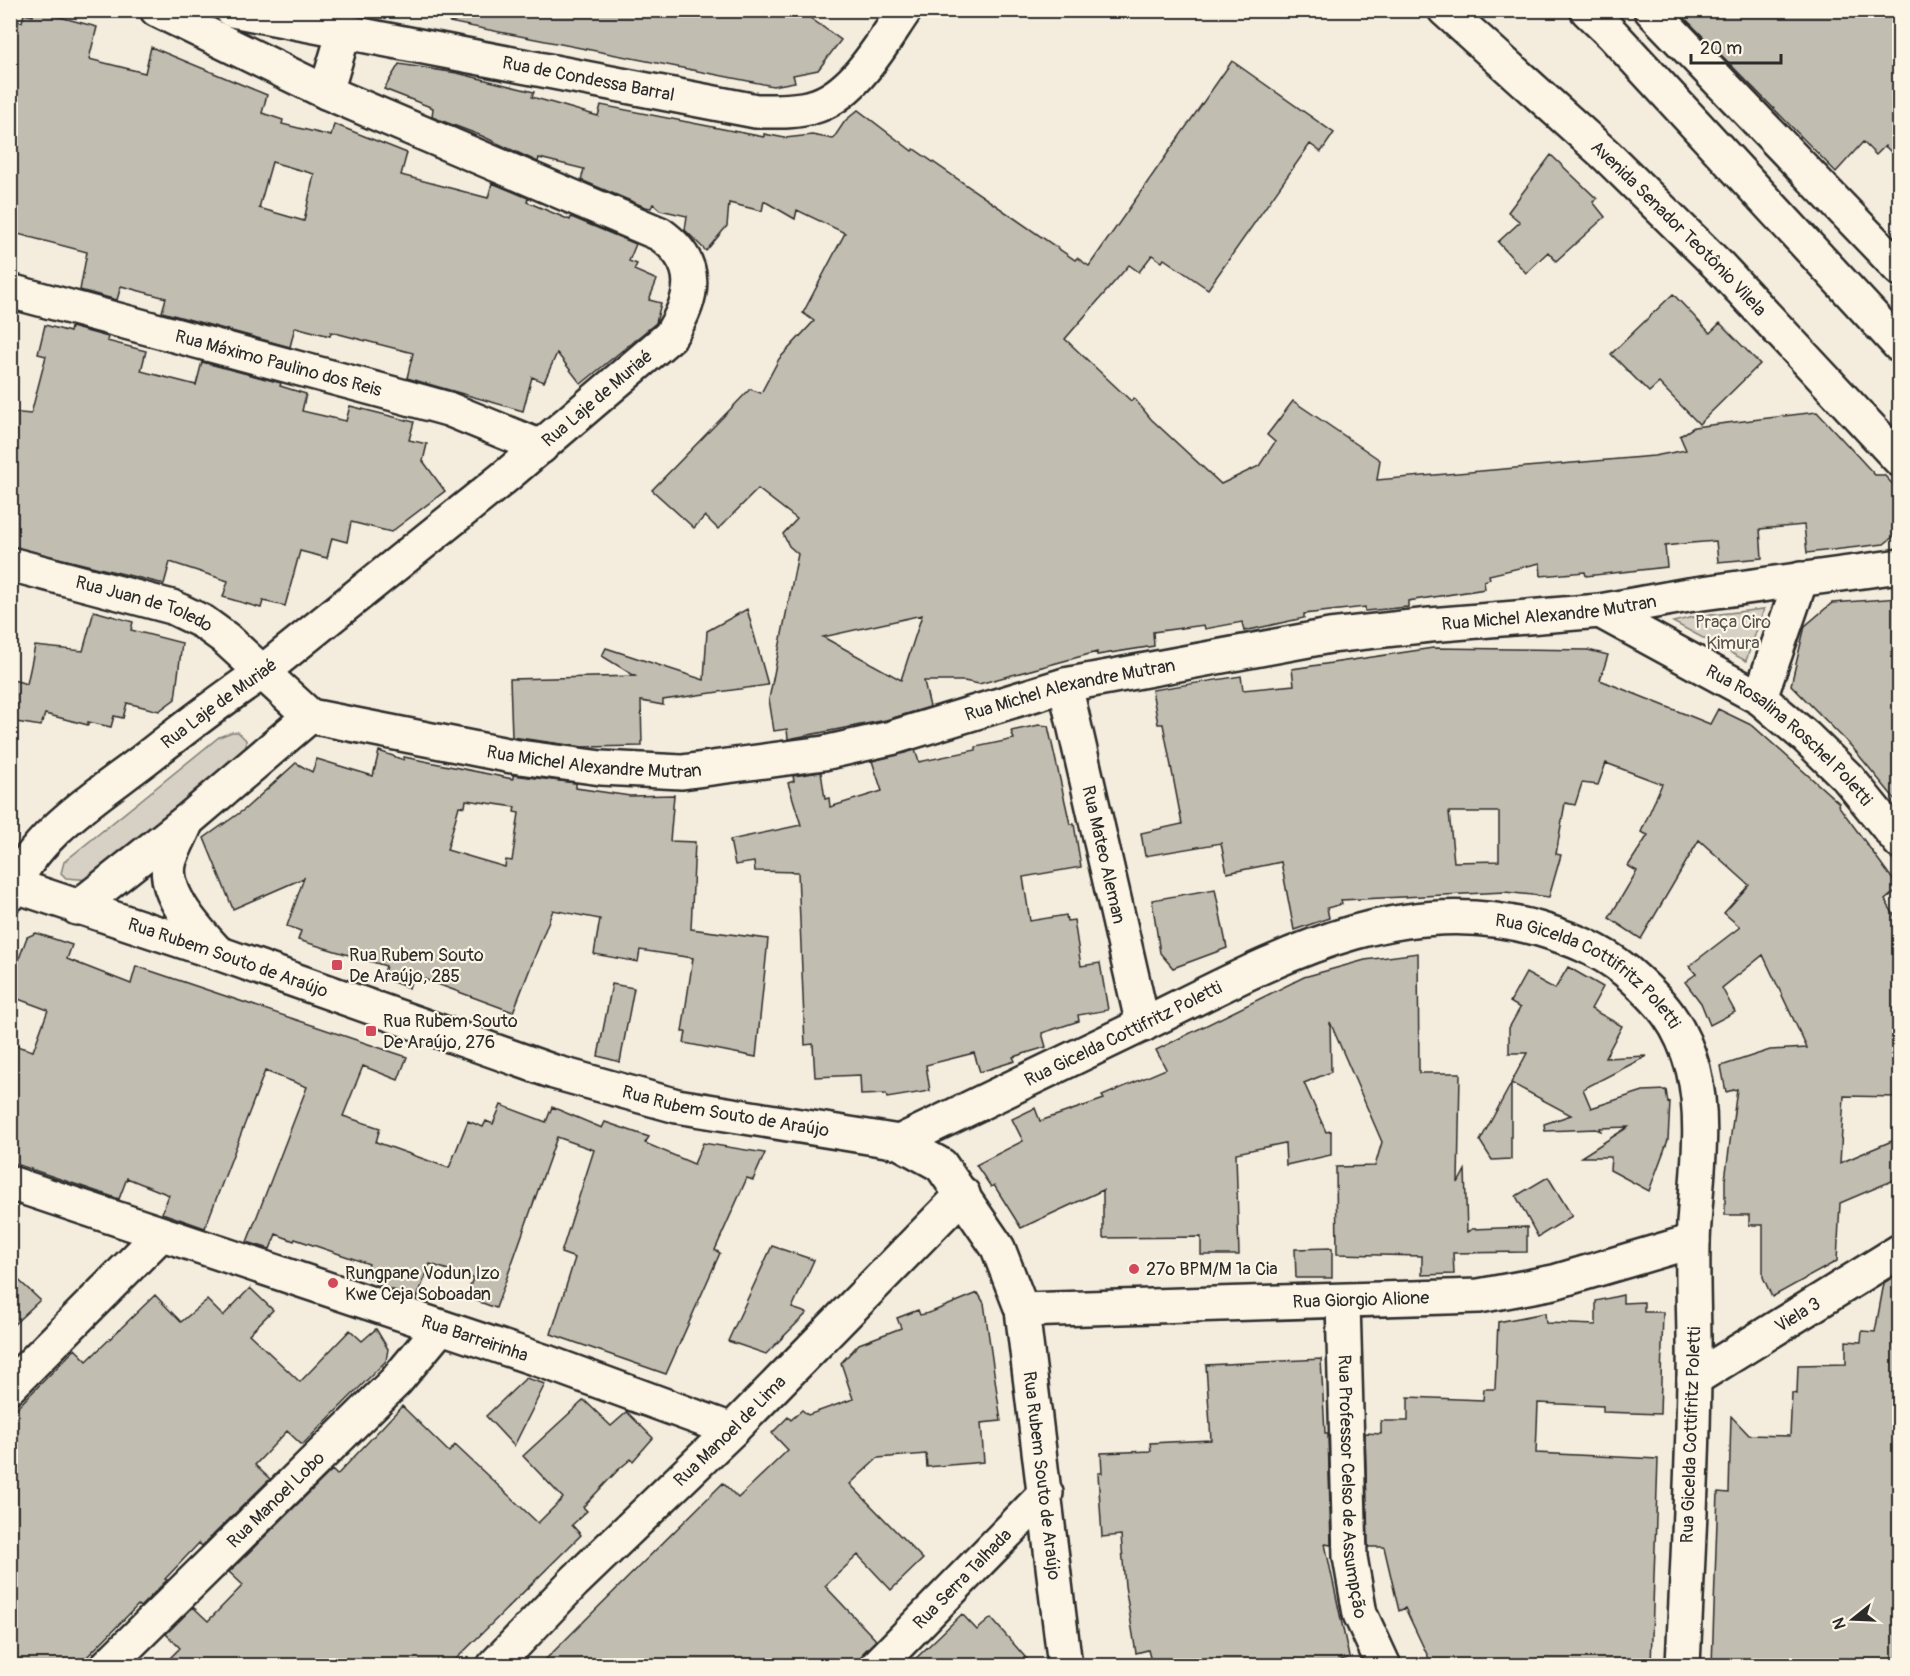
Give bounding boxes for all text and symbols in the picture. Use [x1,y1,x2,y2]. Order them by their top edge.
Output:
scale bar [1691,27,1781,65]
text: 20 m [1700,37,1742,60]
street label: Rua de Condessa Barral [500,51,676,107]
street label: Avenida Senador Teotônio Vilela [1586,136,1771,321]
street label: Rua Máximo Paulino dos Reis [173,324,384,402]
street label: Rua Laje de Muriaé [537,345,657,452]
street label: Rua Juan de Toledo [73,570,218,637]
street label: Rua Michel Alexandre Mutran [1441,589,1658,636]
park label: Praça Ciro Kimura [1695,611,1771,655]
street label: Rua Laje de Muriaé [156,653,282,754]
street label: Rua Michel Alexandre Mutran [962,653,1177,726]
street label: Rua Rosalina Roschel Poletti [1702,659,1877,811]
street label: Rua Michel Alexandre Mutran [485,740,703,784]
street label: Rua Mateo Aleman [1077,783,1131,926]
street label: Rua Gicelda Cottifritz Poletti [1494,908,1686,1033]
street label: Rua Rubem Souto de Araújo [125,912,331,1003]
place label: Rua Rubem Souto De Araújo, 285 [349,944,484,988]
marker: Rua Rubem Souto De Araújo, 285 [330,958,344,972]
street label: Rua Gicelda Cottifritz Poletti [1021,976,1226,1091]
place label: Rua Rubem Souto De Araújo, 276 [383,1010,518,1054]
marker: Rua Rubem Souto De Araújo, 276 [364,1024,378,1038]
street label: Rua Rubem Souto de Araújo [620,1080,831,1142]
place label: 27º BPM/M 1ª Cia [1146,1258,1278,1281]
place label: Rungpane Vodun Izo Kwe Ceja Soboadan [345,1262,500,1306]
marker: 27º BPM/M 1ª Cia [1127,1262,1141,1276]
marker: Rungpane Vodun Izo Kwe Ceja Soboadan [326,1276,340,1290]
street label: Rua Giorgio Alione [1292,1286,1430,1313]
street label: Viela 3 [1771,1292,1825,1337]
street label: Rua Barreirinha [418,1310,531,1367]
street label: Rua Gicelda Cottifritz Poletti [1676,1326,1706,1544]
street label: Rua Professor Celso de Assumpção [1333,1354,1372,1621]
street label: Rua Manoel de Lima [669,1370,791,1491]
street label: Rua Rubem Souto de Araújo [1018,1370,1066,1582]
street label: Rua Manoel Lobo [222,1446,330,1553]
street label: Rua Serra Talhada [908,1524,1017,1634]
north arrow [1823,1589,1883,1649]
text: N [1828,1615,1851,1632]

